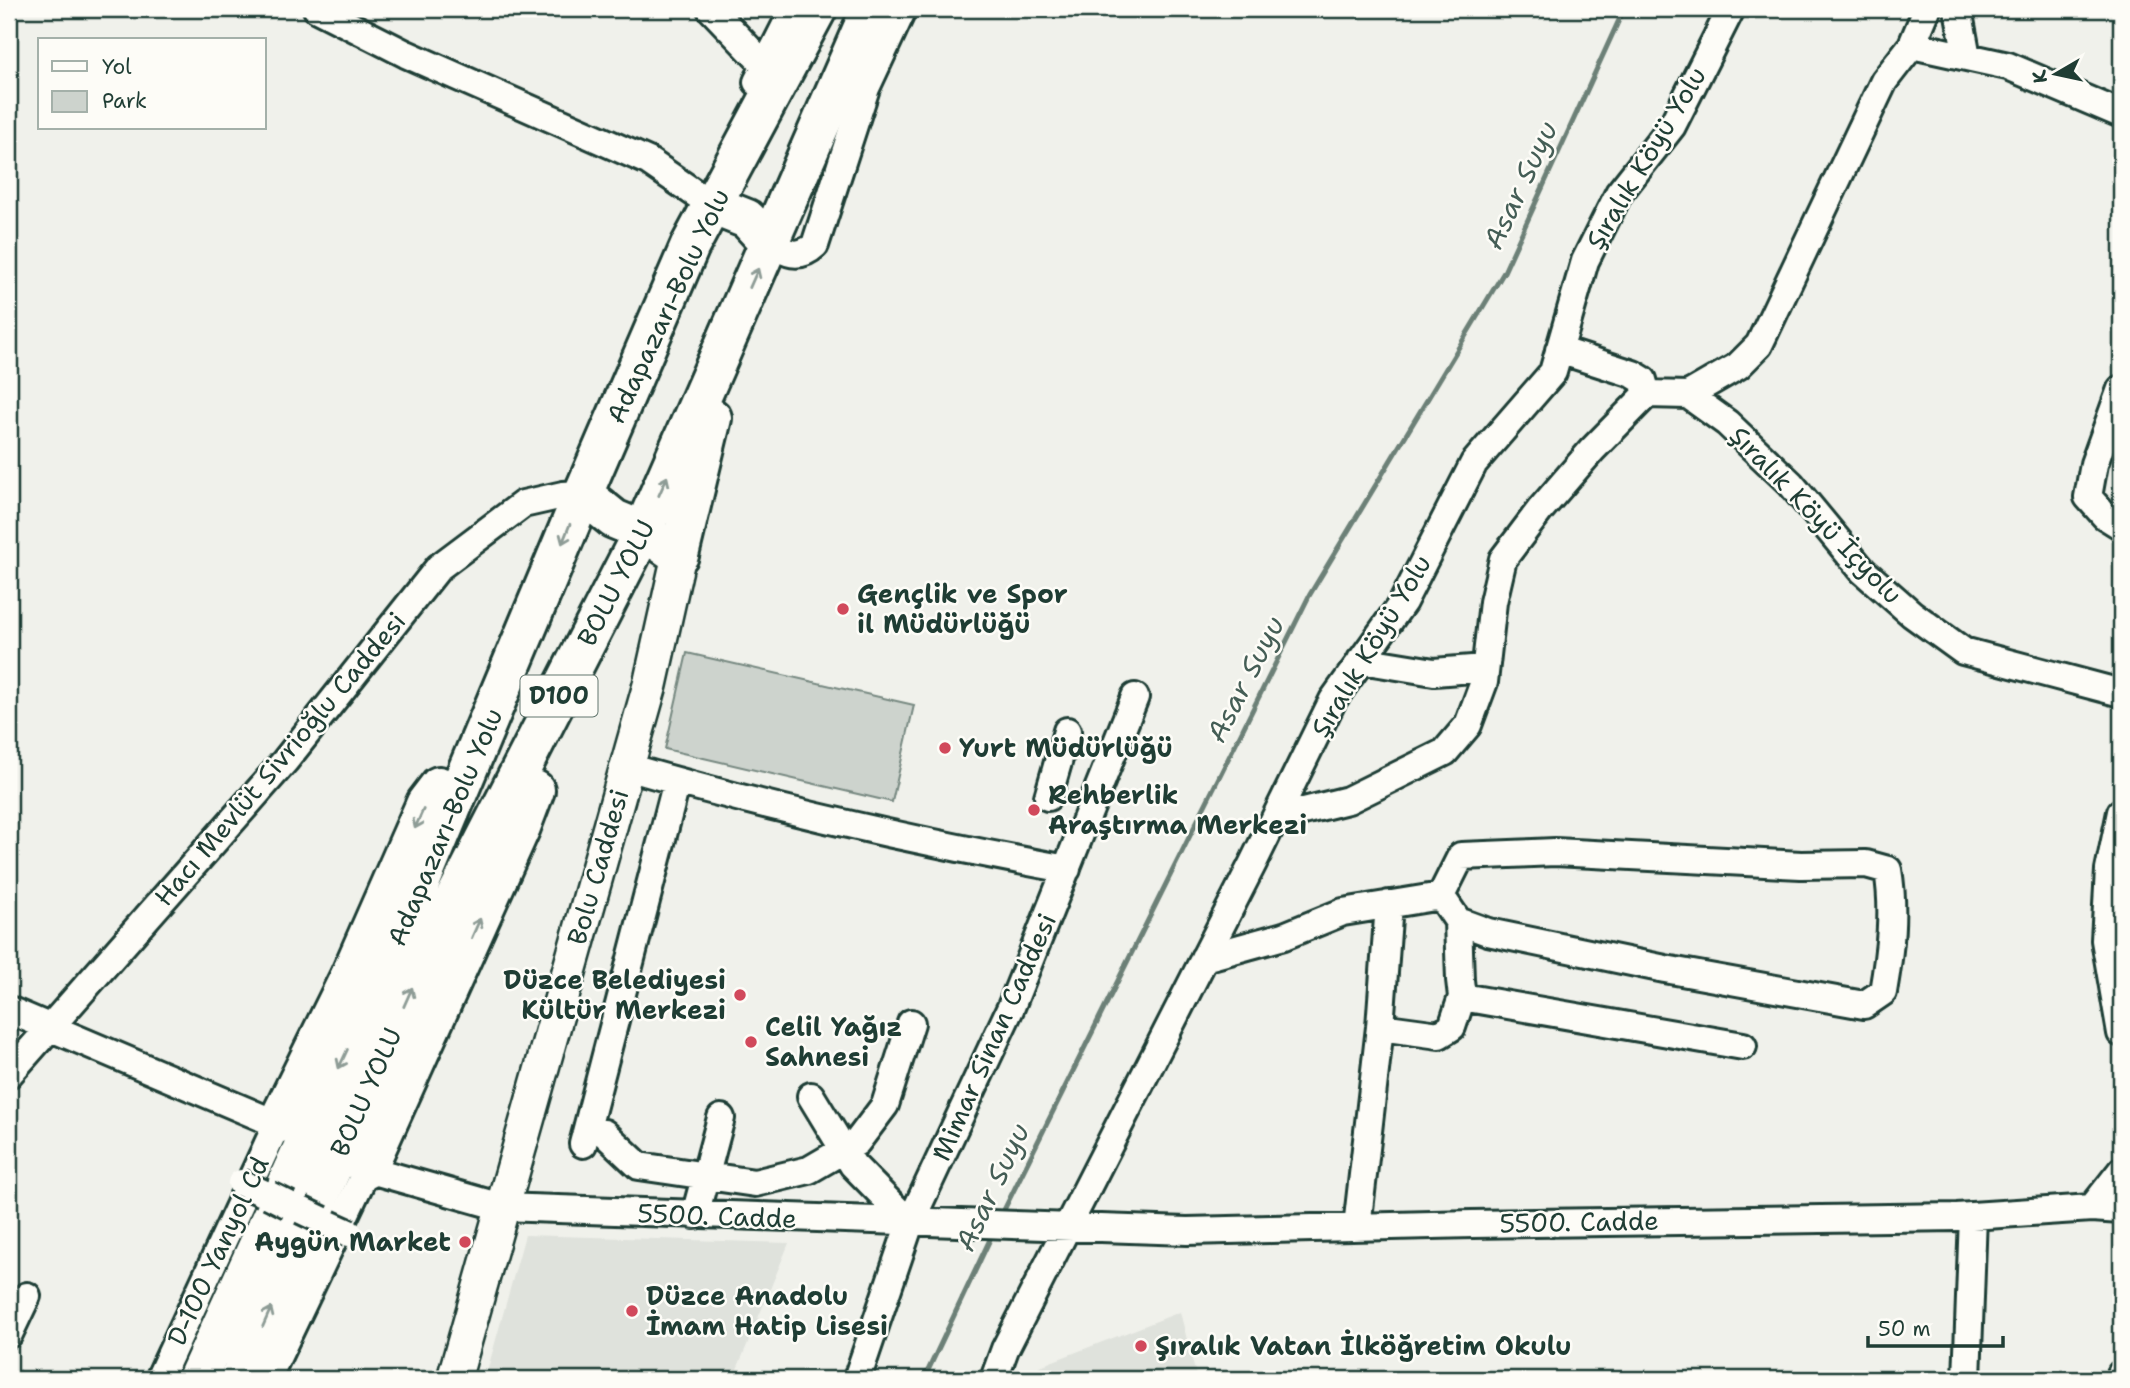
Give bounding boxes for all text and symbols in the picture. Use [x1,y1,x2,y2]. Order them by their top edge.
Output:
legend [38,38,266,130]
north arrow [2022,38,2092,108]
text: Yol [102,53,132,81]
street label: Şıralık Köyü Yolu [1577,60,1714,255]
text: K [2026,68,2053,85]
text: Park [102,87,147,115]
water label: Asar Suyu [1474,115,1566,255]
street label: Adapazarı-Bolu Yolu [598,183,737,429]
one-way arrow [748,268,761,289]
street label: Şıralık Köyü İçyolu [1722,418,1910,611]
one-way arrow [657,476,670,498]
street label: BOLU YOLU [569,514,662,652]
one-way arrow [559,523,572,545]
street label: Şıralık Köyü Yolu [1302,548,1439,743]
place label: Gençlik ve Spor il Müdürlüğü [857,576,1068,641]
marker: Gençlik ve Spor il Müdürlüğü [835,601,851,617]
street label: Hacı Mevlüt Sivrioğlu Caddesi [146,604,413,913]
water label: Asar Suyu [1197,609,1293,749]
road number: D100 [520,676,598,716]
street label: Adapazarı-Bolu Yolu [379,703,510,951]
place label: Yurt Müdürlüğü [959,730,1173,765]
marker: Yurt Müdürlüğü [937,740,953,756]
place label: Rehberlik Araştırma Merkezi [1048,777,1307,842]
street label: Bolu Caddesi [559,785,636,949]
marker: Rehberlik Araştırma Merkezi [1026,802,1042,818]
one-way arrow [412,807,425,829]
street label: Mimar Sinan Caddesi [923,907,1064,1166]
one-way arrow [470,918,483,939]
place label: Düzce Belediyesi Kültür Merkezi [503,962,726,1027]
one-way arrow [402,986,415,1008]
marker: Düzce Belediyesi Kültür Merkezi [732,987,748,1003]
place label: Celil Yağız Sahnesi [765,1009,902,1074]
street label: BOLU YOLU [322,1022,409,1162]
marker: Celil Yağız Sahnesi [743,1034,759,1050]
one-way arrow [336,1049,349,1070]
water label: Asar Suyu [946,1117,1038,1257]
street label: D-100 Yanyol Cd [158,1151,277,1351]
street label: 5500. Cadde [637,1195,797,1236]
street label: 5500. Cadde [1499,1203,1659,1240]
place label: Aygün Market [254,1224,451,1259]
marker: Aygün Market [457,1234,473,1250]
place label: Düzce Anadolu İmam Hatip Lisesi [646,1278,888,1343]
marker: Düzce Anadolu İmam Hatip Lisesi [624,1303,640,1319]
scale bar [1868,1304,2002,1348]
one-way arrow [261,1307,274,1328]
text: 50 m [1878,1315,1931,1343]
place label: Şıralık Vatan İlköğretim Okulu [1155,1328,1571,1363]
marker: Şıralık Vatan İlköğretim Okulu [1133,1338,1149,1354]

